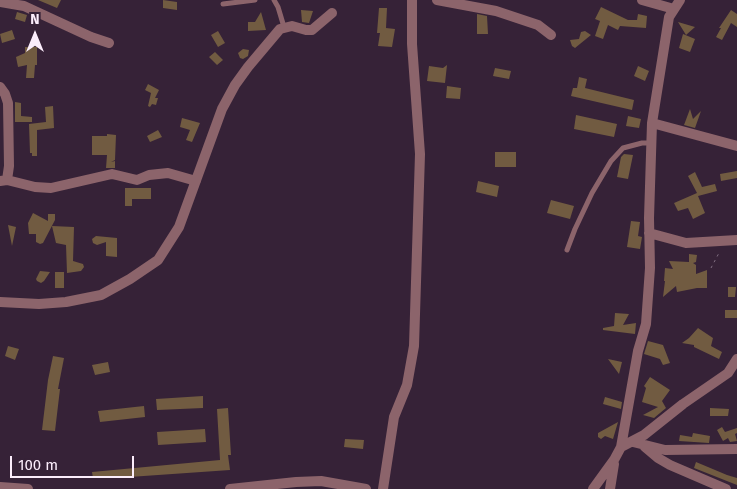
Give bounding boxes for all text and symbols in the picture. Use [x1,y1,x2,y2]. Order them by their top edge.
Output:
north arrow [10,10,60,60]
text: N [30,11,40,28]
scale bar [12,446,136,478]
text: 100 m [18,456,58,474]

